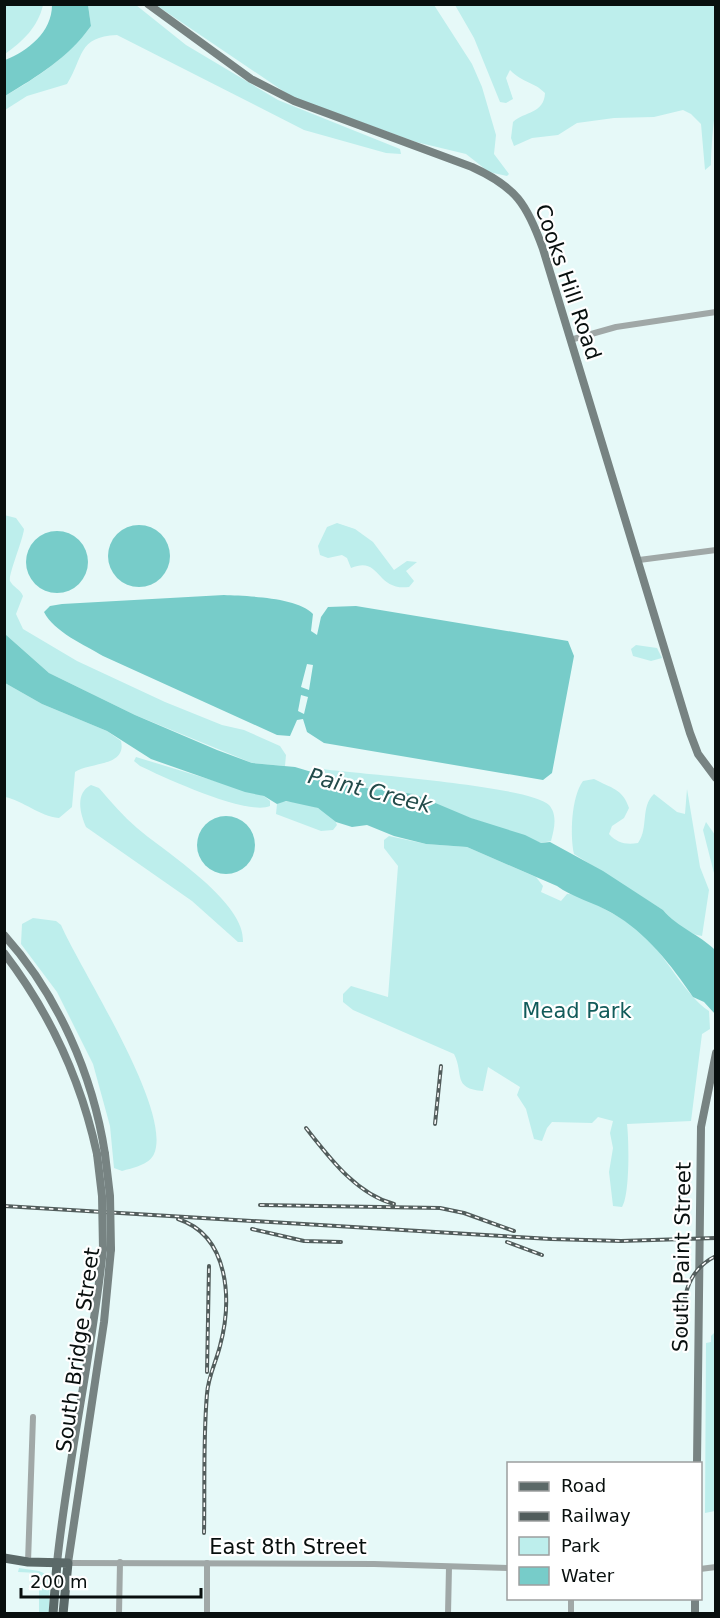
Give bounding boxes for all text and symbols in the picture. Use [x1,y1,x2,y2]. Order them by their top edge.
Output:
street label: Cooks Hill Road [530,201,606,363]
water label: Paint Creek [305,763,436,818]
park label: Mead Park [522,999,632,1023]
street label: South Paint Street [668,1162,696,1352]
street label: South Bridge Street [52,1246,104,1454]
legend [507,1462,702,1600]
text: Road [561,1475,606,1496]
text: Railway [561,1505,631,1526]
street label: East 8th Street [209,1535,367,1559]
text: Park [561,1535,600,1556]
scale bar [21,1561,201,1599]
text: Water [561,1565,615,1586]
text: 200 m [30,1571,88,1592]

